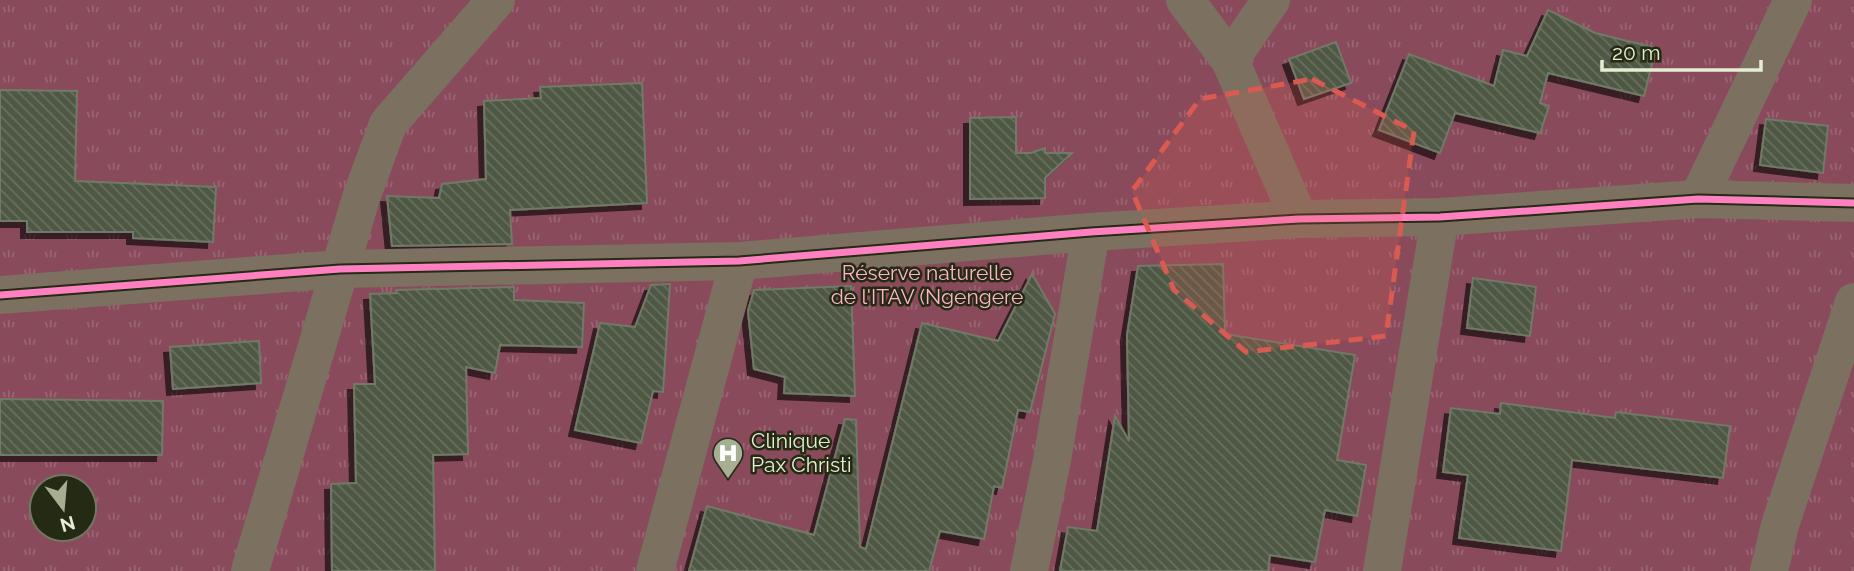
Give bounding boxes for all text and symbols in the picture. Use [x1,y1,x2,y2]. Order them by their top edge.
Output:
scale bar [1602,28,1761,72]
text: 20 m [1612,40,1660,65]
park label: Réserve naturelle de l'ITAV (Ngengere [831,260,1023,309]
place label: Clinique Pax Christi [751,428,852,477]
hospital icon: Clinique Pax Christi [711,436,745,480]
north arrow [28,473,98,543]
text: N [58,512,78,537]

